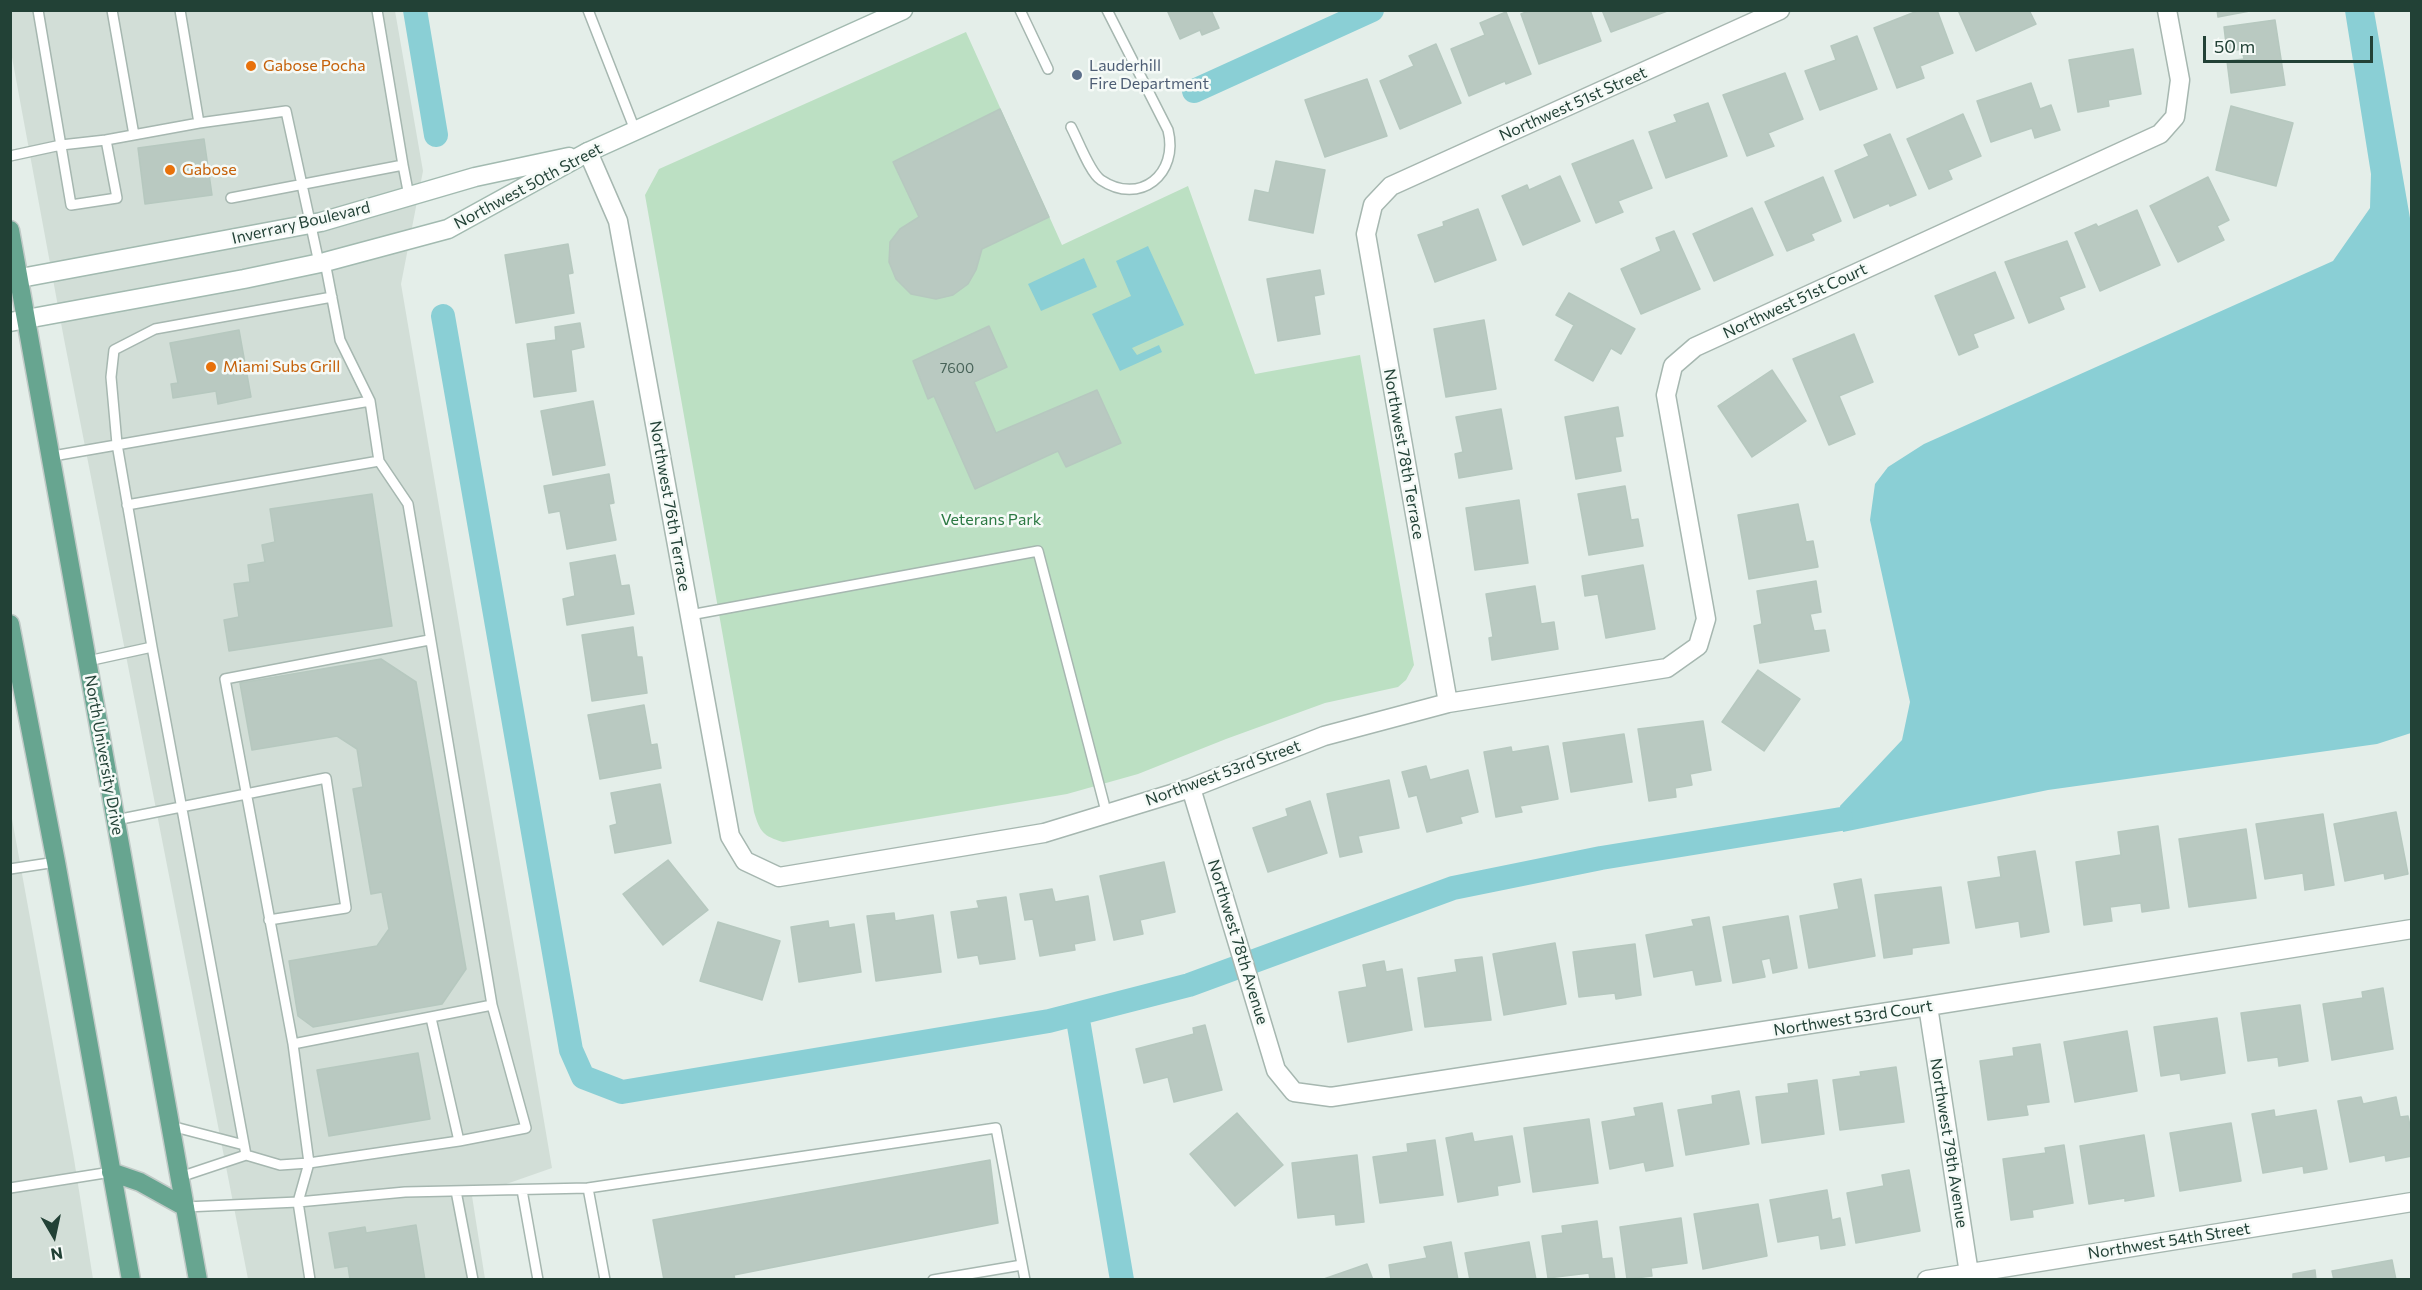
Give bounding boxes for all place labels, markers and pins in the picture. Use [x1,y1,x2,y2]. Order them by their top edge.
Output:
place label: Gabose Pocha [263,56,366,76]
place label: Lauderhill Fire Department [1089,56,1209,94]
marker: Gabose Pocha [244,59,258,73]
marker: Lauderhill Fire Department [1070,68,1084,82]
place label: Gabose [182,160,237,180]
marker: Gabose [163,163,177,177]
place label: Miami Subs Grill [223,357,340,377]
marker: Miami Subs Grill [204,360,218,374]

